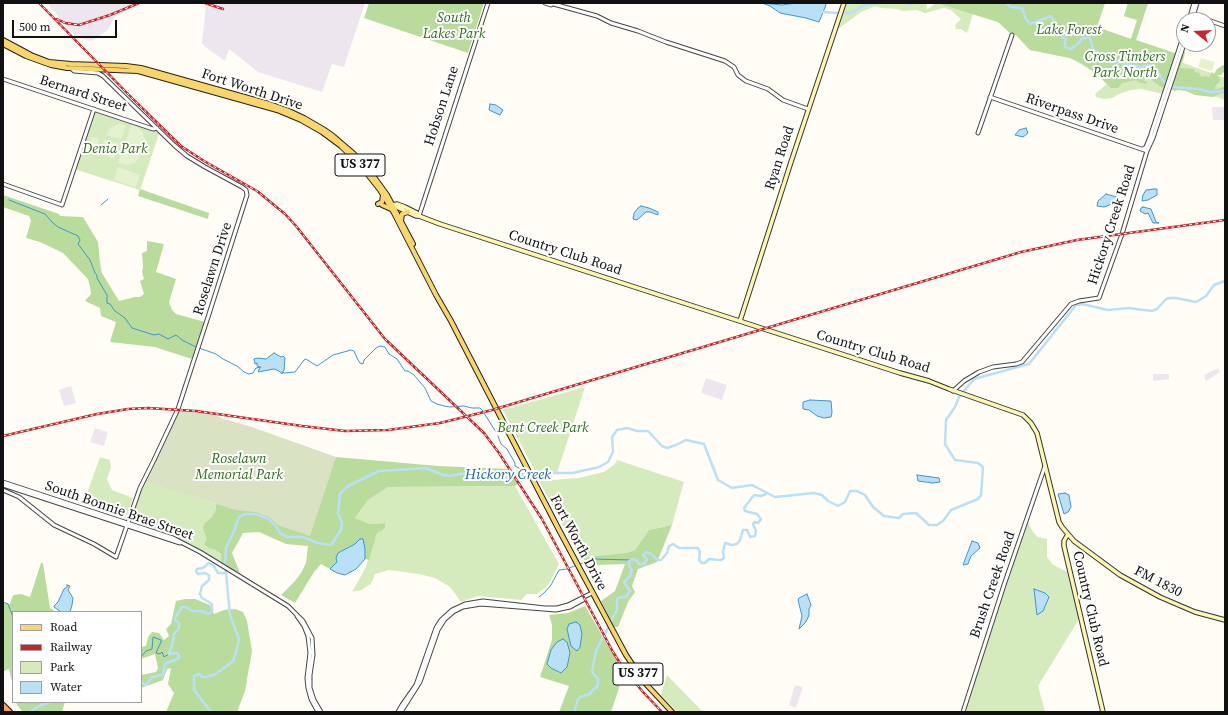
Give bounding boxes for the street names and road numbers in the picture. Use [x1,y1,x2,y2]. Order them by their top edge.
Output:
street label: Hobson Lane [421,64,463,148]
street label: Fort Worth Drive [199,66,305,114]
street label: Bernard Street [37,72,129,116]
street label: Riverpass Drive [1023,90,1121,138]
street label: Ryan Road [762,124,798,192]
road number: US 377 [335,154,385,176]
street label: Hickory Creek Road [1085,163,1139,287]
street label: Roselawn Drive [190,220,236,318]
street label: Country Club Road [506,227,624,279]
street label: Country Club Road [814,327,932,377]
street label: South Bonnie Brae Street [43,478,195,544]
street label: Fort Worth Drive [546,492,610,594]
street label: Brush Creek Road [967,529,1019,641]
street label: Country Club Road [1069,550,1111,668]
street label: FM 1830 [1131,563,1185,601]
road number: US 377 [613,663,663,685]

